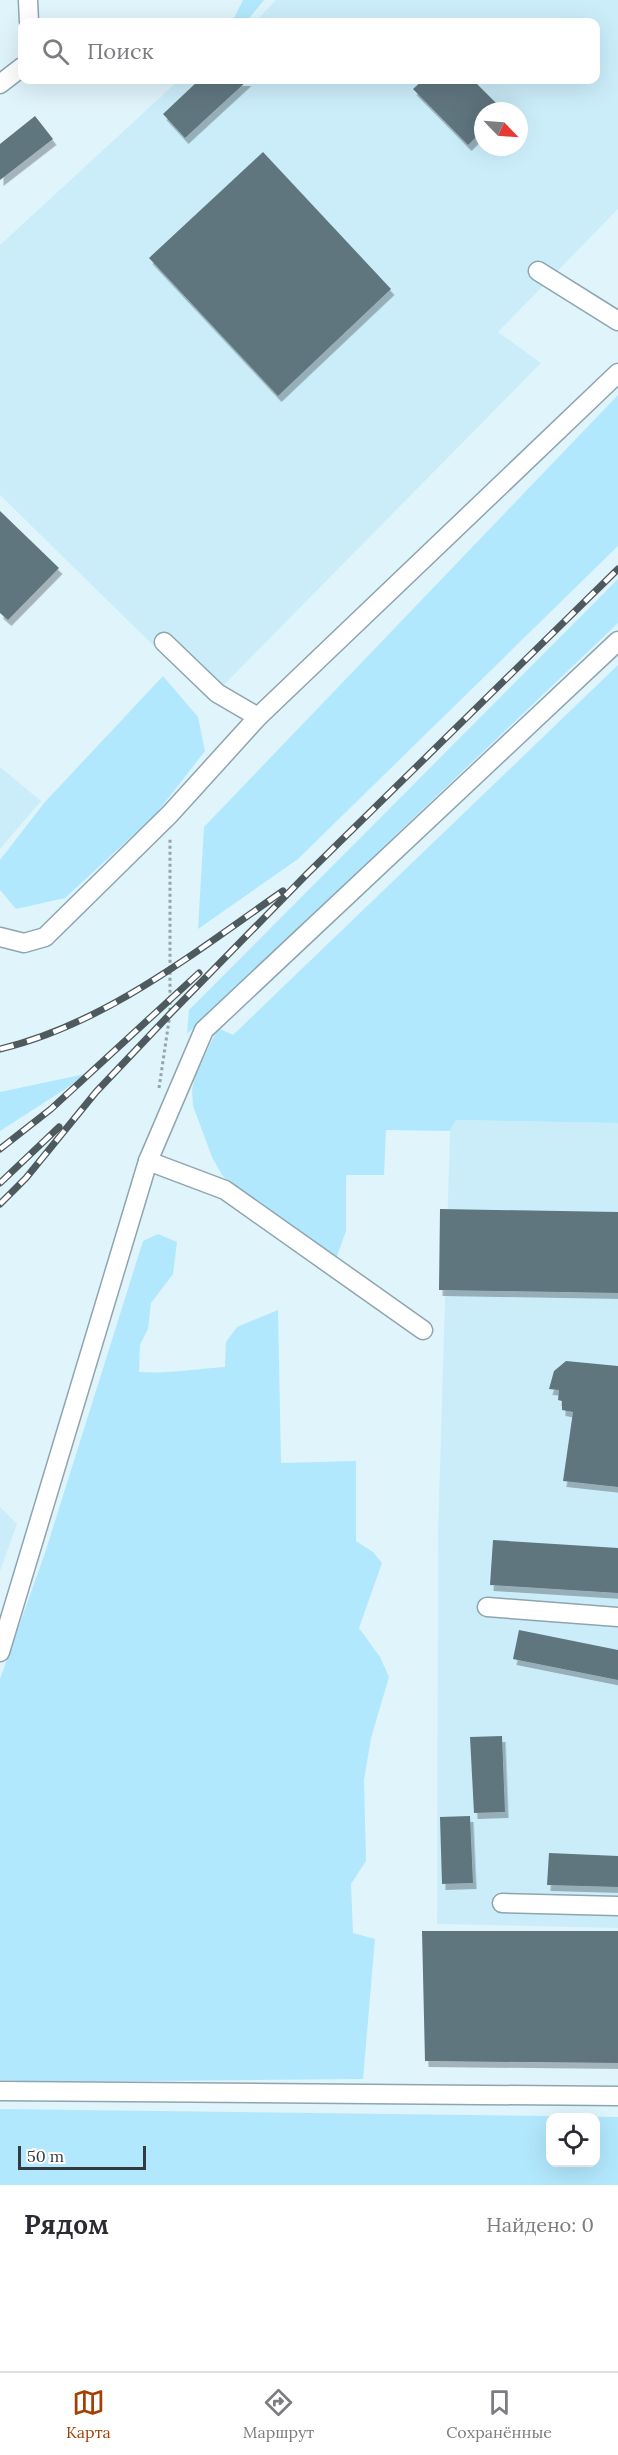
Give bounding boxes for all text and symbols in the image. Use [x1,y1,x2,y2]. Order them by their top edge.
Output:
search box [18,18,600,84]
icon: search [39,35,72,68]
text: Поиск [87,37,153,65]
north arrow [474,102,528,156]
map controls [546,2113,600,2167]
button: locate [546,2113,600,2167]
scale bar [18,2143,146,2170]
text: 50 m [27,2146,64,2166]
text: Рядом [24,2208,109,2241]
text: Найдено: 0 [486,2212,594,2237]
tab: Карта [66,2386,111,2442]
tab: Маршрут [243,2386,314,2442]
tab: Сохранённые [446,2386,552,2442]

